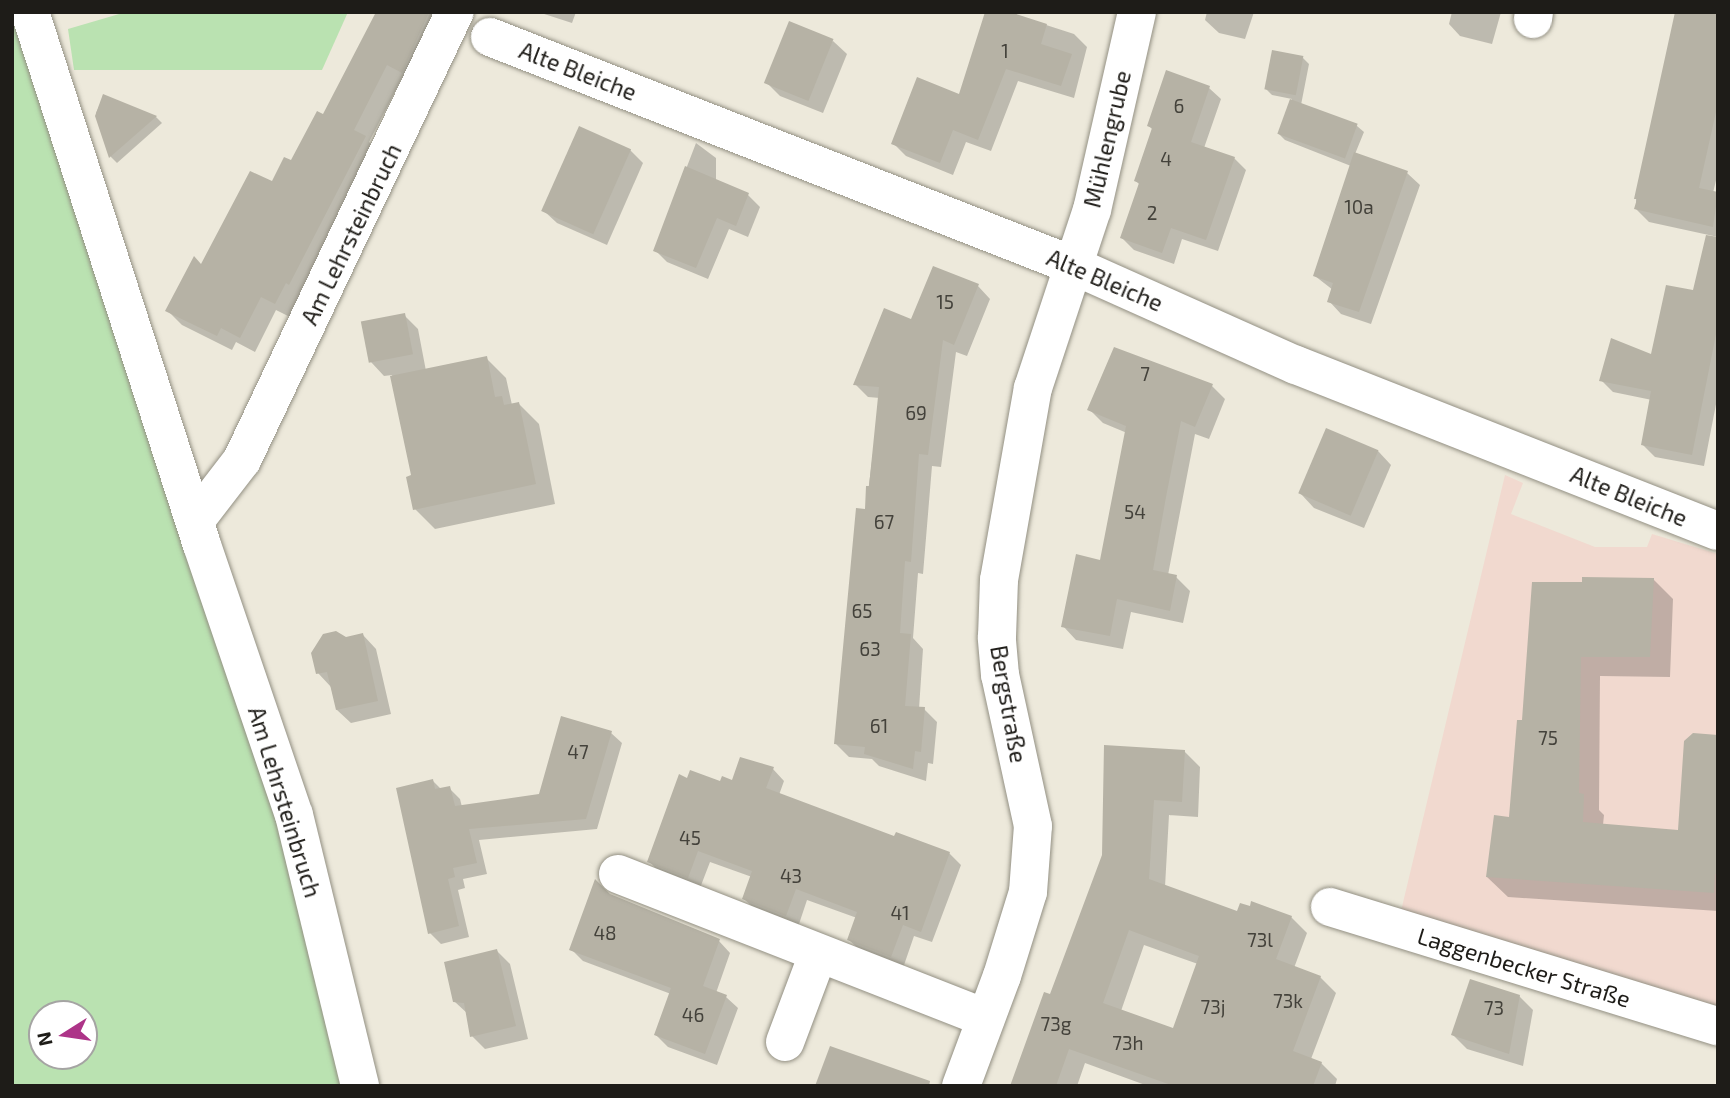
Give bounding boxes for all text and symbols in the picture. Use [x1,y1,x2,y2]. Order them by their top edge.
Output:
street label: Alte Bleiche [515,36,641,106]
house number: 1 [1001,40,1009,62]
street label: Mühlengrube [1078,68,1136,210]
house number: 6 [1174,95,1184,117]
street label: Am Lehrsteinbruch [295,139,407,329]
house number: 4 [1160,148,1172,170]
house number: 10a [1344,196,1374,218]
house number: 2 [1147,202,1157,224]
street label: Alte Bleiche [1043,243,1167,317]
house number: 15 [936,291,954,313]
house number: 7 [1140,363,1150,385]
house number: 69 [905,402,927,424]
street label: Alte Bleiche [1567,460,1691,532]
house number: 54 [1124,501,1146,523]
house number: 67 [874,511,894,533]
house number: 65 [851,600,873,622]
house number: 63 [859,638,881,660]
street label: Bergstraße [985,643,1033,765]
street label: Am Lehrsteinbruch [243,703,327,901]
house number: 61 [870,715,888,737]
house number: 75 [1538,727,1558,749]
house number: 47 [567,741,589,763]
house number: 45 [679,827,701,849]
house number: 43 [780,865,802,887]
house number: 41 [890,902,910,924]
street label: Laggenbecker Straße [1414,921,1634,1013]
house number: 48 [593,922,617,944]
house number: 73l [1247,929,1273,951]
house number: 73k [1273,990,1303,1012]
house number: 73j [1200,996,1226,1018]
house number: 73 [1484,997,1504,1019]
north arrow [28,1000,98,1070]
house number: 46 [682,1004,704,1026]
house number: 73g [1041,1013,1071,1035]
text: N [31,1030,57,1048]
house number: 73h [1112,1032,1144,1054]

